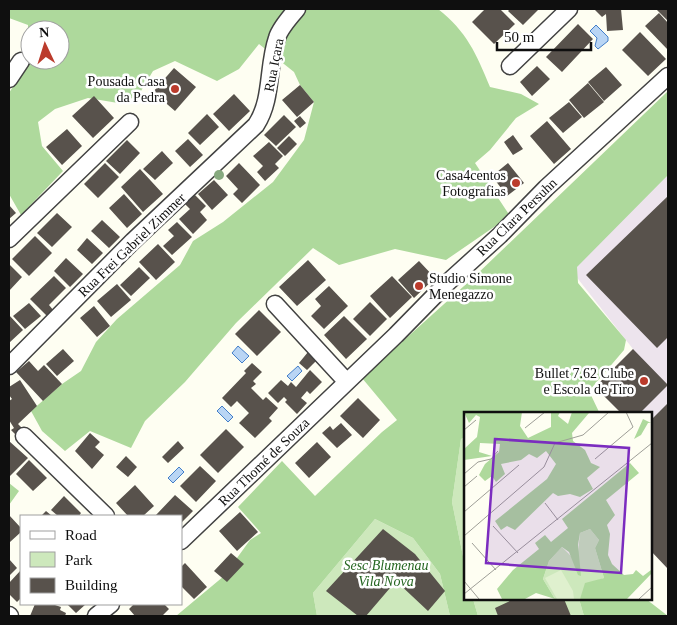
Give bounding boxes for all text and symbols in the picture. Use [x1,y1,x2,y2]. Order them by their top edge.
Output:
north arrow [20,20,70,70]
scale bar [497,20,591,52]
text: N [39,25,50,40]
text: 50 m [504,29,535,45]
street label: Rua Içara [261,36,287,93]
place label: Pousada Casa da Pedra [88,74,166,105]
marker: Pousada Casa da Pedra [169,83,181,95]
place label: Casa4centos Fotografias [436,168,506,199]
street label: Rua Clara Persuhn [474,175,560,259]
marker: Casa4centos Fotografias [510,177,522,189]
street label: Rua Frei Gabriel Zimmer [75,190,189,300]
place label: Studio Simone Menegazzo [429,271,512,302]
marker: Studio Simone Menegazzo [413,280,425,292]
place label: Bullet 7.62 Clube e Escola de Tiro [535,366,634,397]
marker: Bullet 7.62 Clube e Escola de Tiro [638,375,650,387]
inset map [464,412,652,600]
street label: Rua Thomé de Souza [216,414,313,509]
legend [20,515,182,605]
text: Road [65,527,97,543]
text: Park [65,552,93,568]
park label: Sesc Blumenau Vila Nova [343,558,429,589]
text: Building [65,577,118,593]

